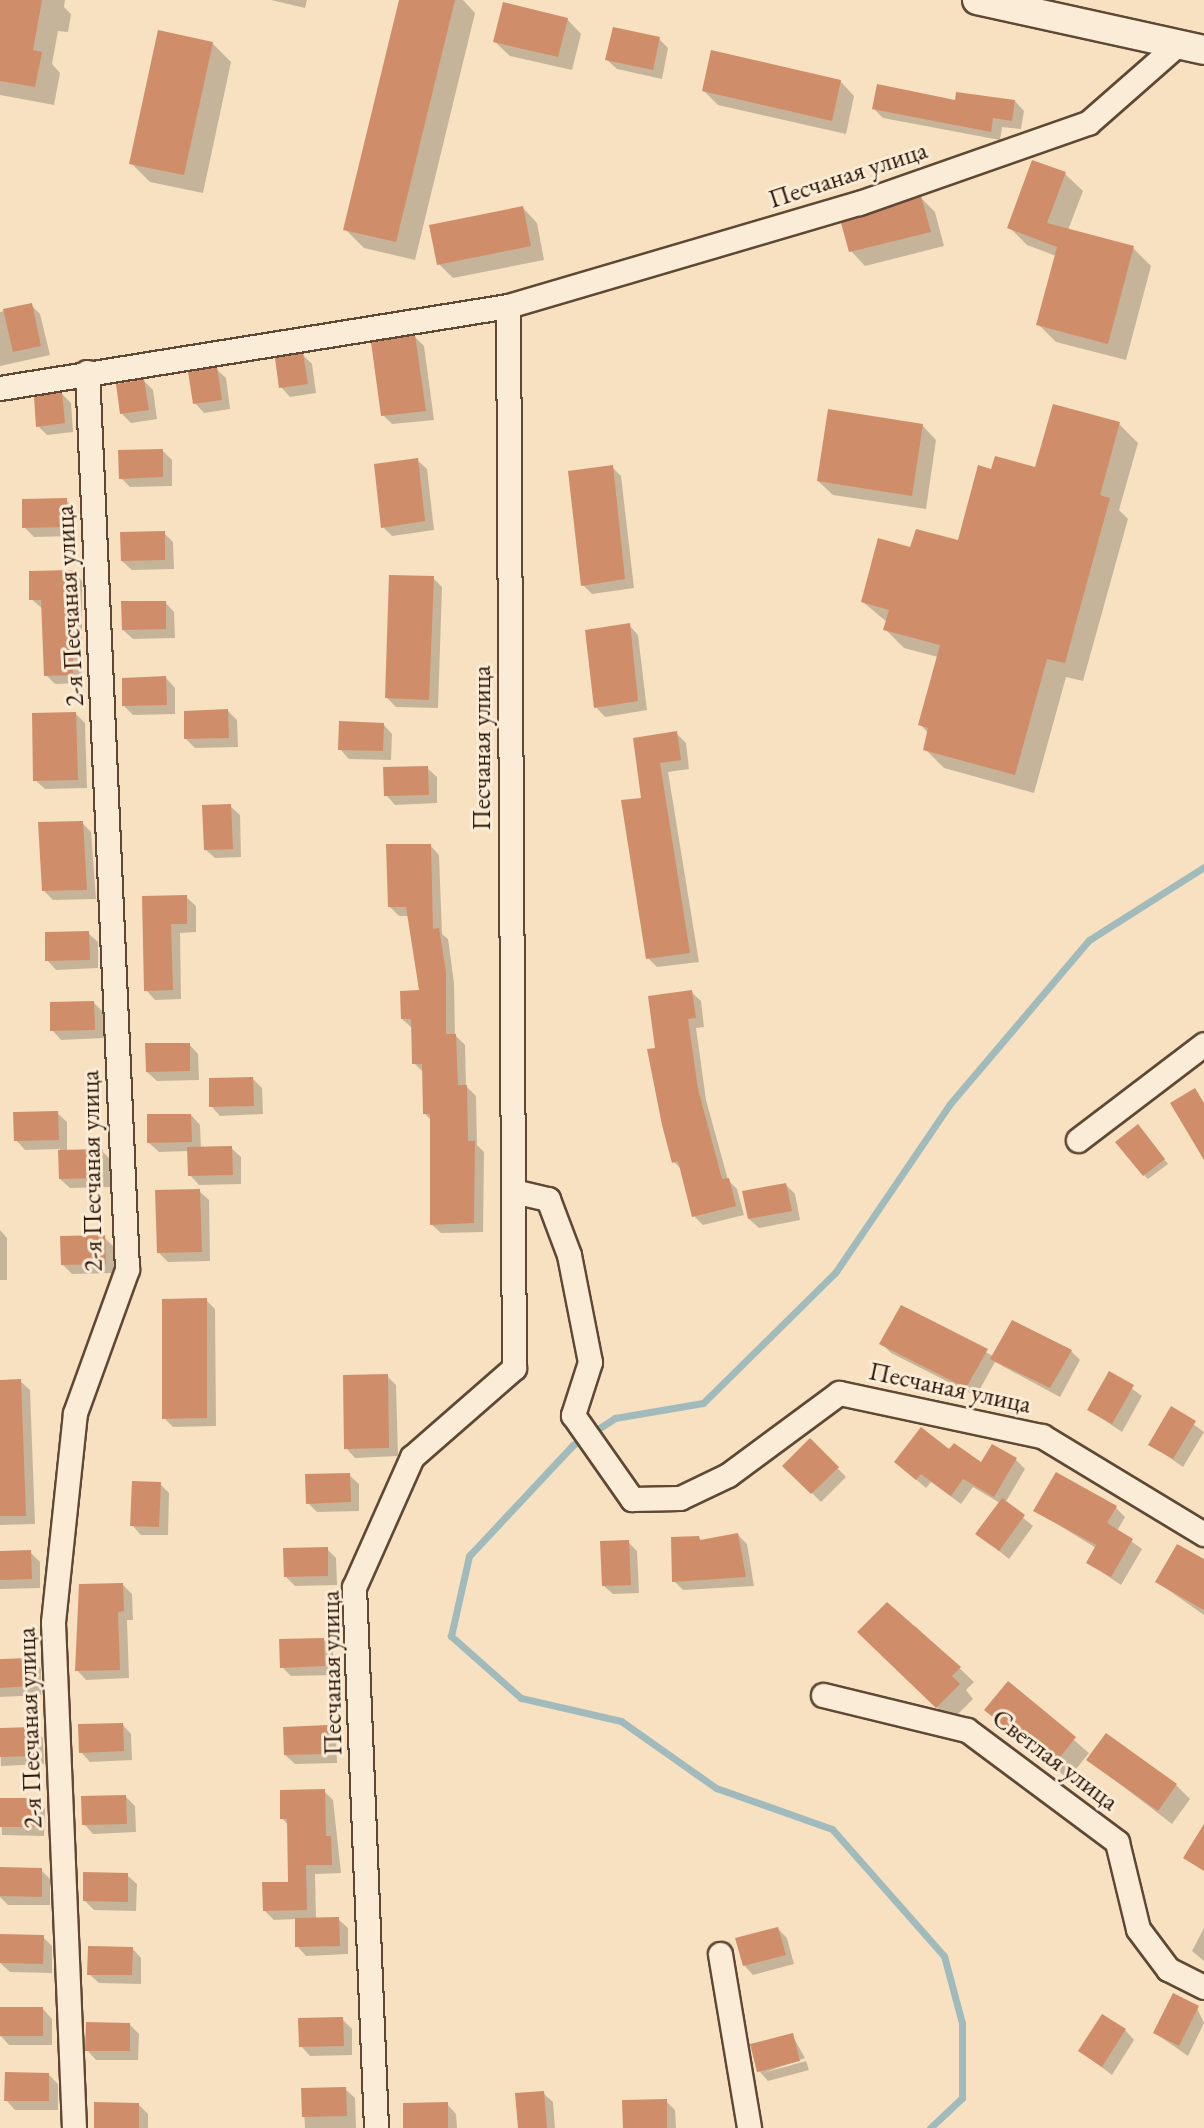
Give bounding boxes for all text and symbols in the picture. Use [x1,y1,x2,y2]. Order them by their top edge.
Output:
street label: Песчаная улица [765,135,931,215]
street label: 2-я Песчаная улица [49,505,91,707]
street label: Песчаная улица [466,665,498,831]
street label: 2-я Песчаная улица [75,1070,109,1272]
street label: Песчаная улица [866,1356,1034,1420]
street label: Песчаная улица [315,1590,349,1756]
street label: 2-я Песчаная улица [11,1627,49,1829]
street label: Светлая улица [986,1702,1124,1818]

